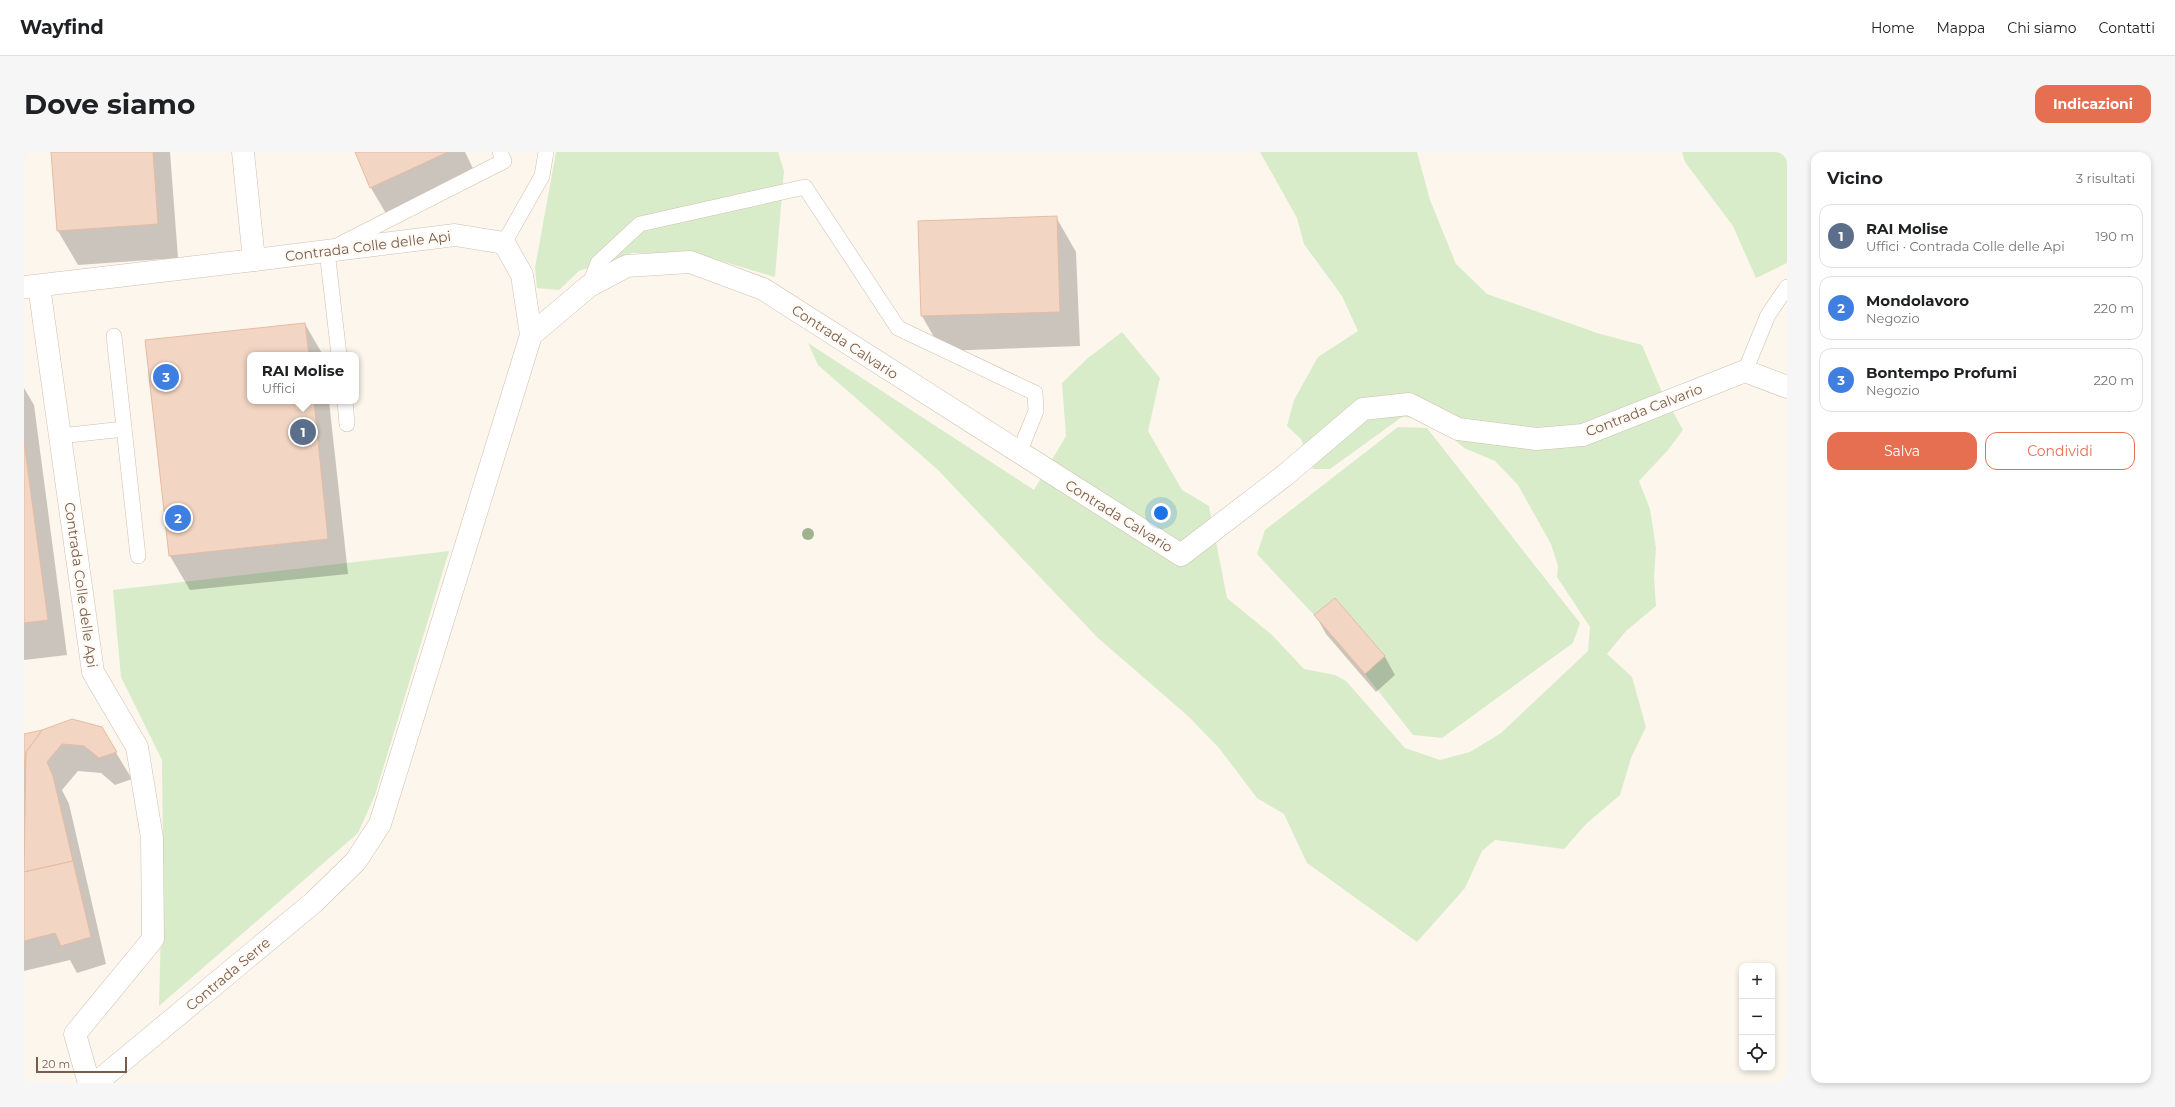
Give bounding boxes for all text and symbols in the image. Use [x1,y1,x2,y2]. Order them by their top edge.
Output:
text: Wayfind [20,16,104,39]
text: Home [1871,19,1914,37]
text: Mappa [1936,19,1985,37]
text: Chi siamo [2007,19,2077,37]
text: Contatti [2099,19,2155,37]
button: Indicazioni [2035,85,2151,123]
text: Dove siamo [24,87,195,121]
text: Vicino [1827,168,1883,188]
text: 3 risultati [2076,170,2135,186]
text: RAI Molise [1866,219,1948,238]
street label: Contrada Colle delle Api [284,227,452,265]
text: 1 [1838,228,1844,244]
text: 190 m [2096,228,2134,244]
text: Uffici · Contrada Colle delle Api [1866,238,2065,254]
text: Mondolavoro [1866,291,1969,310]
text: 2 [1837,300,1845,316]
text: 220 m [2093,300,2134,316]
street label: Contrada Calvario [788,301,902,383]
text: Negozio [1866,310,1920,326]
popup [247,352,359,404]
text: RAI Molise [262,361,344,380]
pin: 3 [153,362,179,392]
text: Bontempo Profumi [1866,363,2017,382]
text: 3 [1837,372,1845,388]
text: 220 m [2093,372,2134,388]
street label: Contrada Calvario [1583,379,1705,441]
text: Uffici [262,380,295,396]
text: Negozio [1866,382,1920,398]
pin: 1 [290,417,316,447]
button: Salva [1827,432,1977,470]
button: Condividi [1985,432,2135,470]
street label: Contrada Calvario [1062,476,1176,557]
street label: Contrada Colle delle Api [60,501,102,669]
pin: 2 [165,503,191,533]
your location [1151,503,1171,523]
street label: Contrada Serre [182,933,274,1015]
map controls [1739,963,1775,1071]
button: + [1739,963,1775,999]
button: − [1739,999,1775,1035]
button: locate [1739,1035,1775,1071]
scale bar [36,1055,127,1074]
text: 20 m [42,1057,70,1071]

